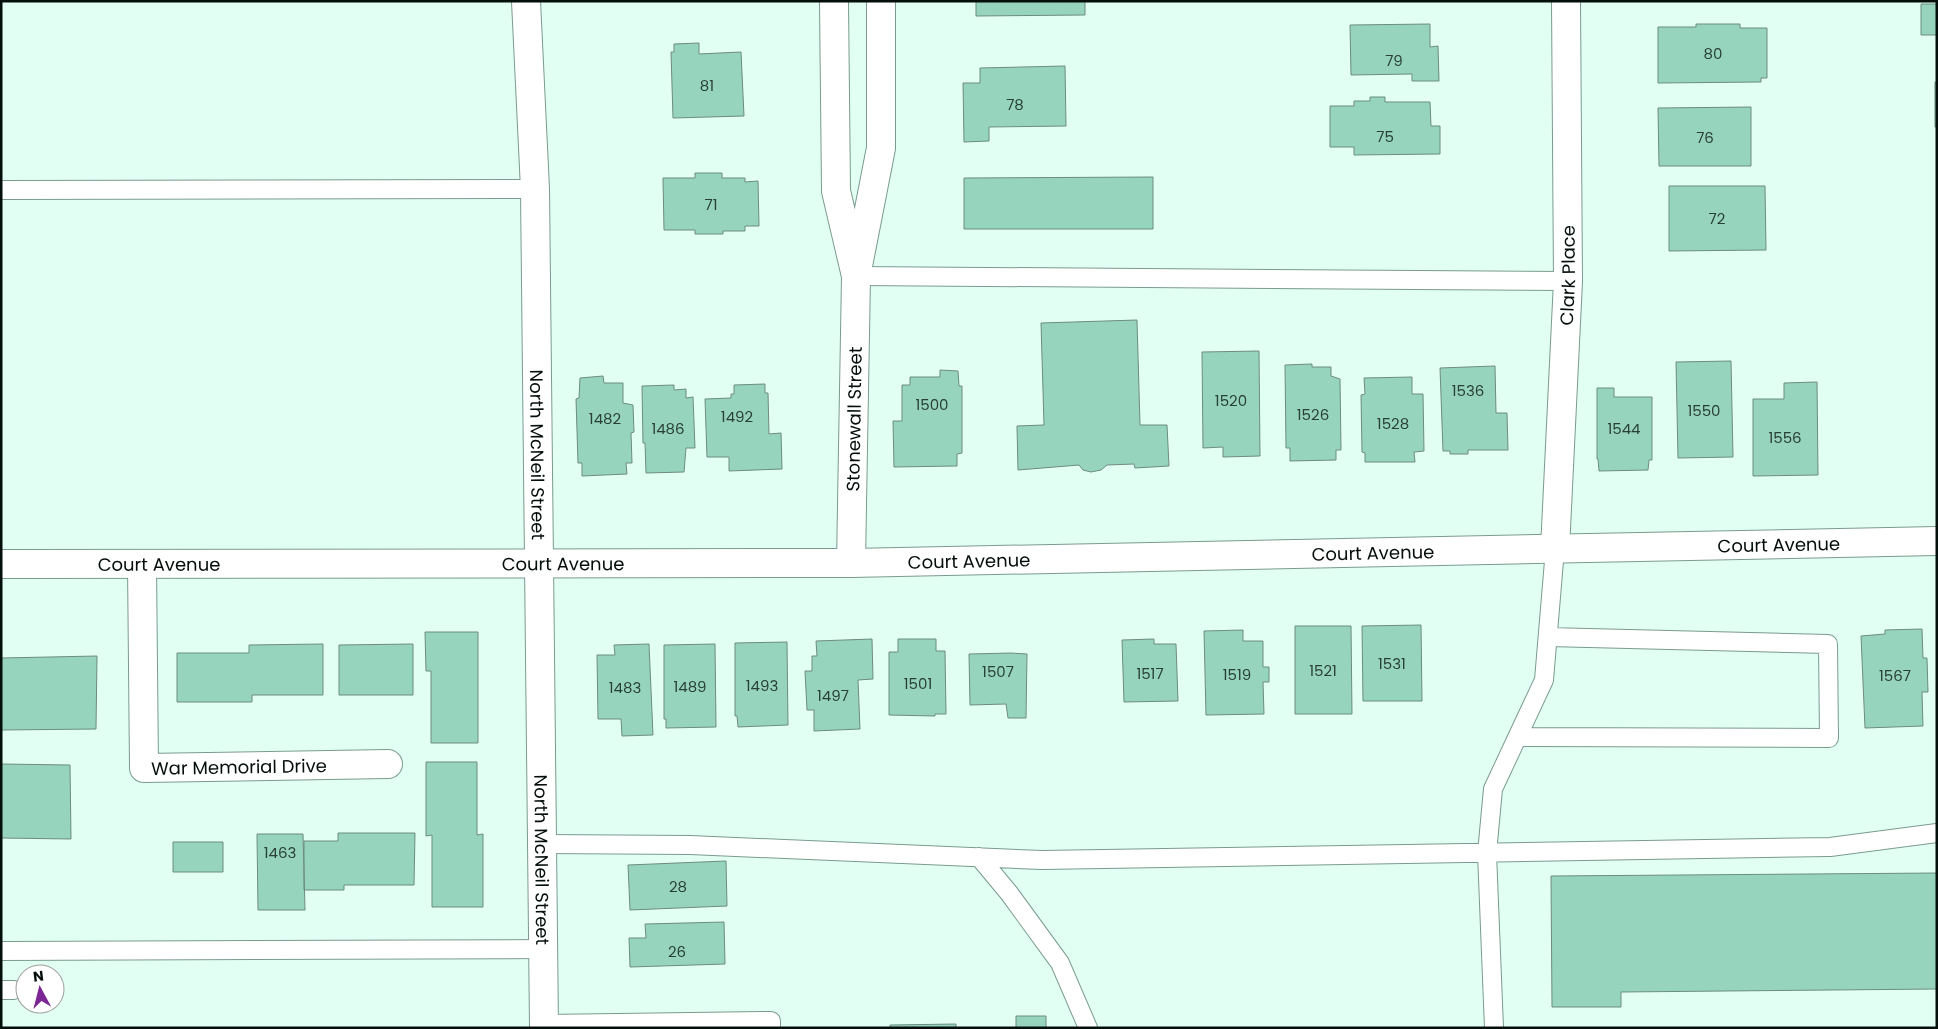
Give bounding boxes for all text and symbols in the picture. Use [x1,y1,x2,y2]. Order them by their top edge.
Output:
house number: 80 [1704,43,1722,64]
house number: 79 [1385,50,1403,71]
house number: 81 [700,75,714,96]
house number: 78 [1006,94,1024,115]
house number: 75 [1376,126,1394,147]
house number: 76 [1696,127,1714,148]
house number: 71 [705,194,718,215]
house number: 72 [1709,208,1725,229]
street label: Clark Place [1553,225,1581,326]
street label: Stonewall Street [840,346,867,492]
street label: North McNeil Street [524,369,551,540]
house number: 1536 [1452,380,1484,401]
house number: 1520 [1215,390,1247,411]
house number: 1500 [915,394,949,415]
house number: 1550 [1687,400,1721,421]
house number: 1526 [1297,404,1329,425]
house number: 1492 [721,406,753,427]
house number: 1482 [589,408,621,429]
house number: 1528 [1377,413,1409,434]
house number: 1486 [651,418,685,439]
house number: 1544 [1607,418,1641,439]
house number: 1556 [1768,427,1802,448]
street label: Court Avenue [1717,530,1840,558]
street label: Court Avenue [1311,539,1434,566]
street label: Court Avenue [907,547,1031,574]
street label: Court Avenue [98,551,220,576]
street label: Court Avenue [502,551,624,576]
house number: 1531 [1378,653,1406,674]
house number: 1521 [1309,660,1337,681]
house number: 1507 [982,661,1014,682]
house number: 1517 [1136,663,1164,684]
house number: 1519 [1223,664,1251,685]
house number: 1567 [1879,665,1911,686]
house number: 1501 [904,673,932,694]
house number: 1493 [746,675,778,696]
house number: 1489 [673,676,707,697]
house number: 1483 [609,677,641,698]
house number: 1497 [817,685,849,706]
street label: War Memorial Drive [151,753,327,780]
street label: North McNeil Street [529,774,556,945]
house number: 1463 [264,842,296,863]
house number: 28 [669,876,687,897]
house number: 26 [668,941,686,962]
north arrow [15,964,65,1014]
text: N [32,966,45,987]

